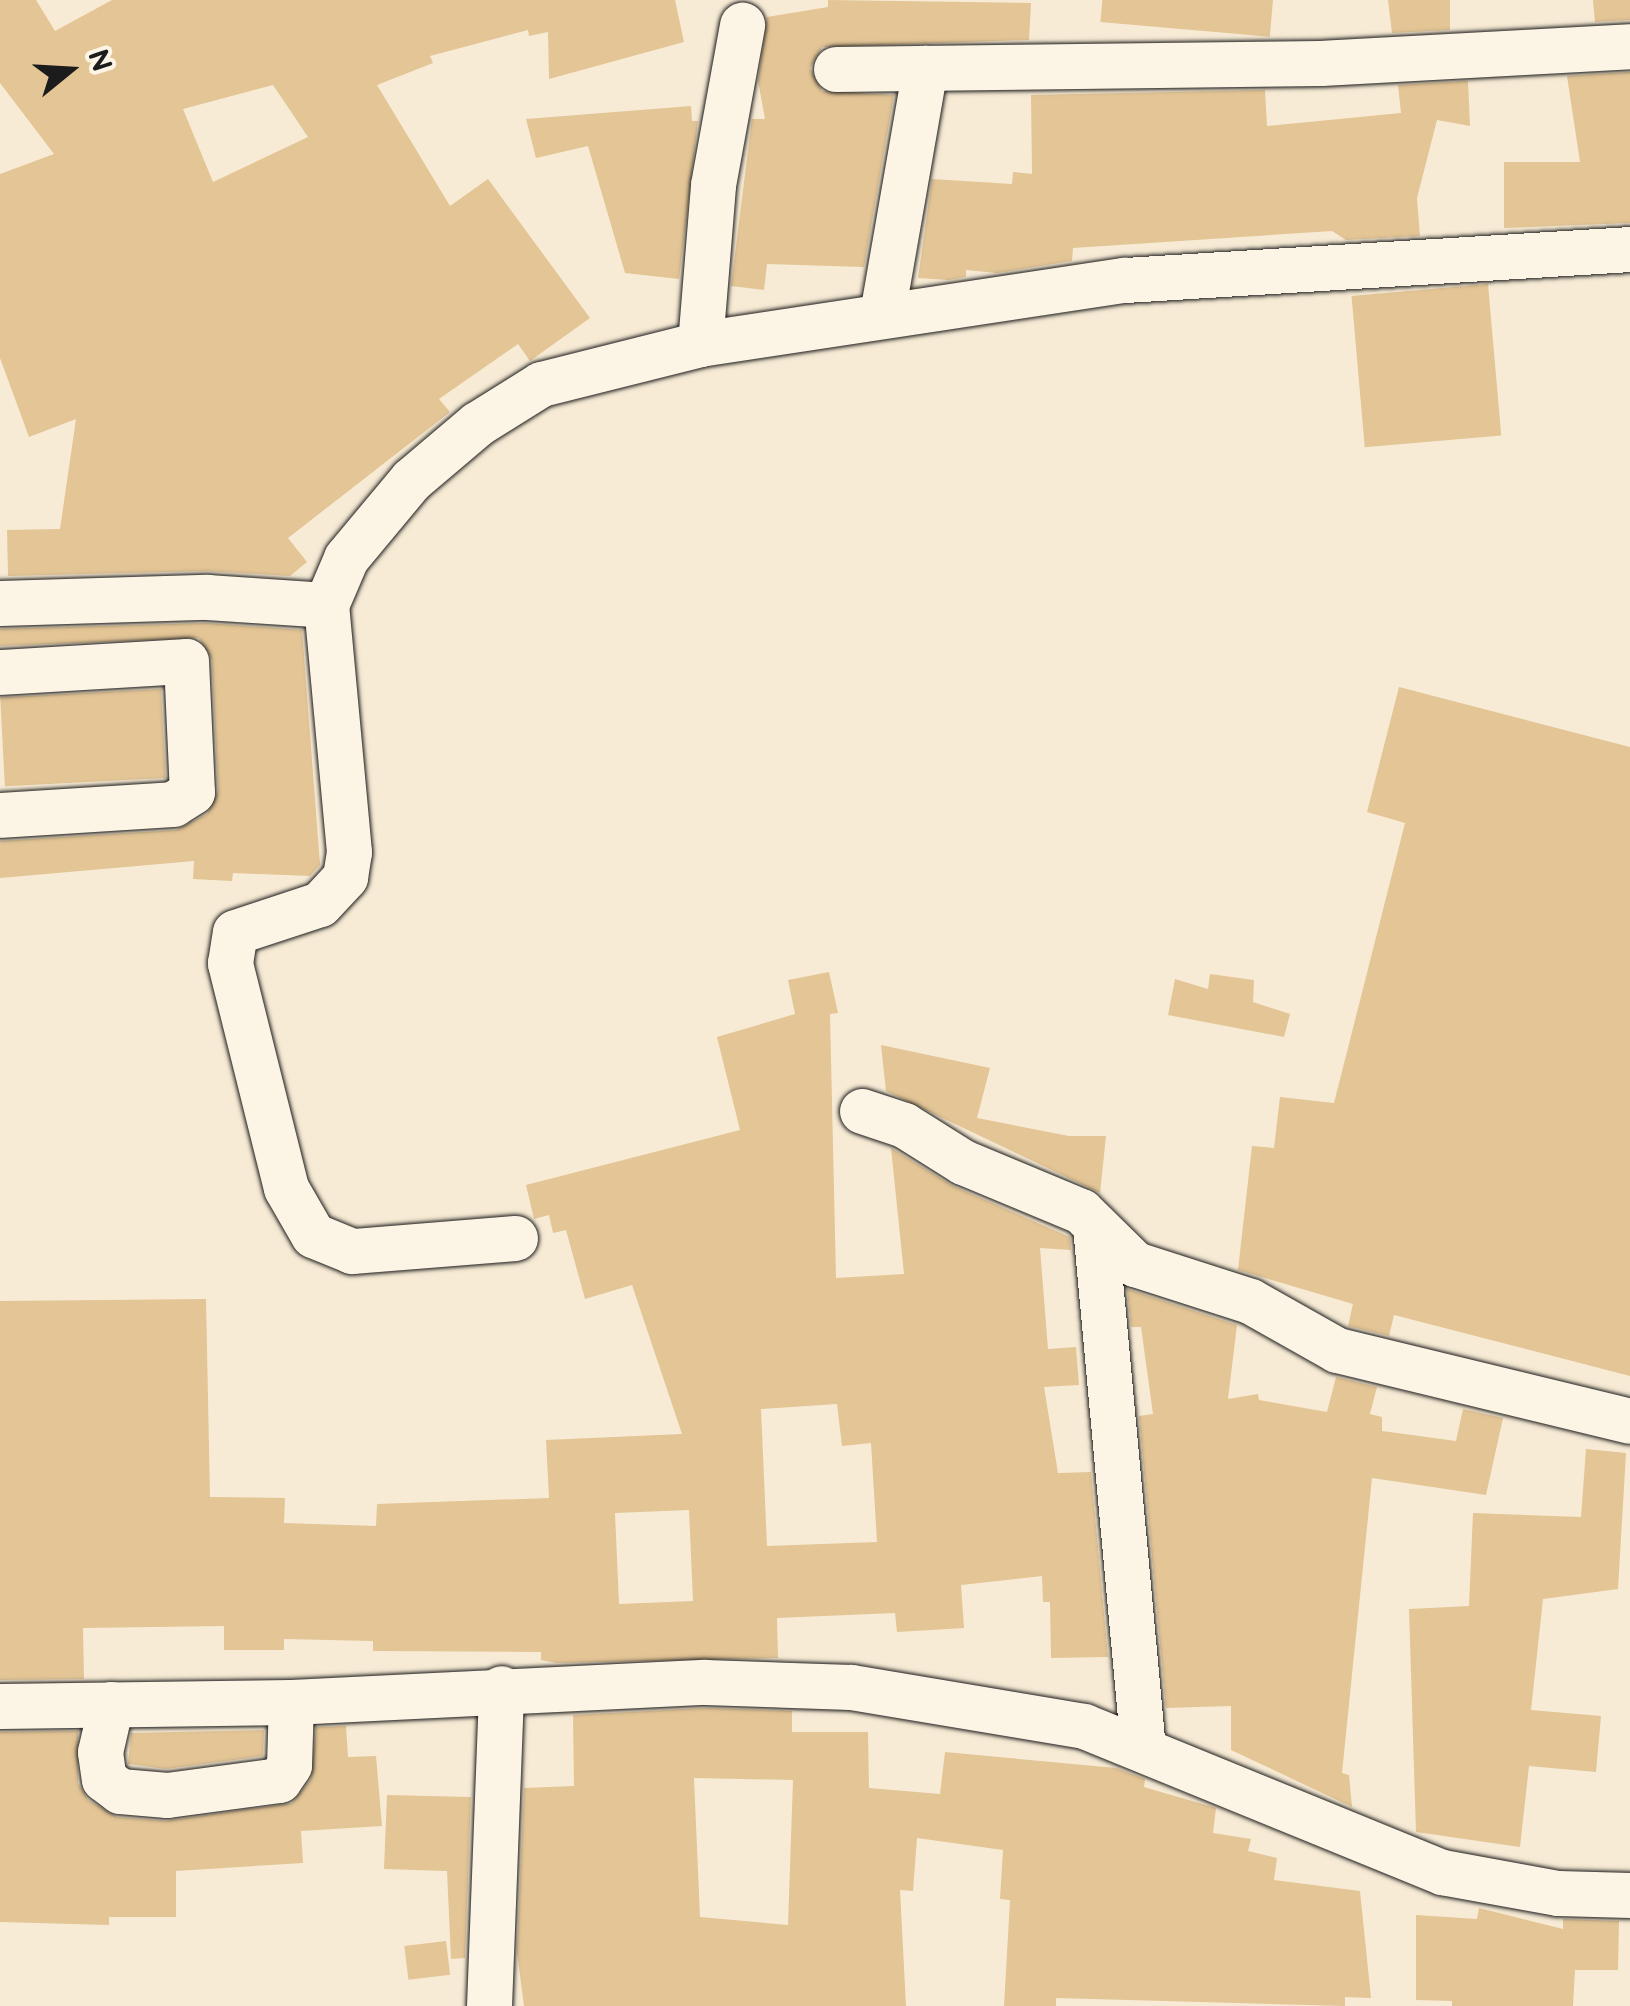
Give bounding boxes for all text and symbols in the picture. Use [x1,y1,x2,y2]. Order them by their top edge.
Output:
north arrow [20,20,120,120]
text: N [80,45,118,76]

